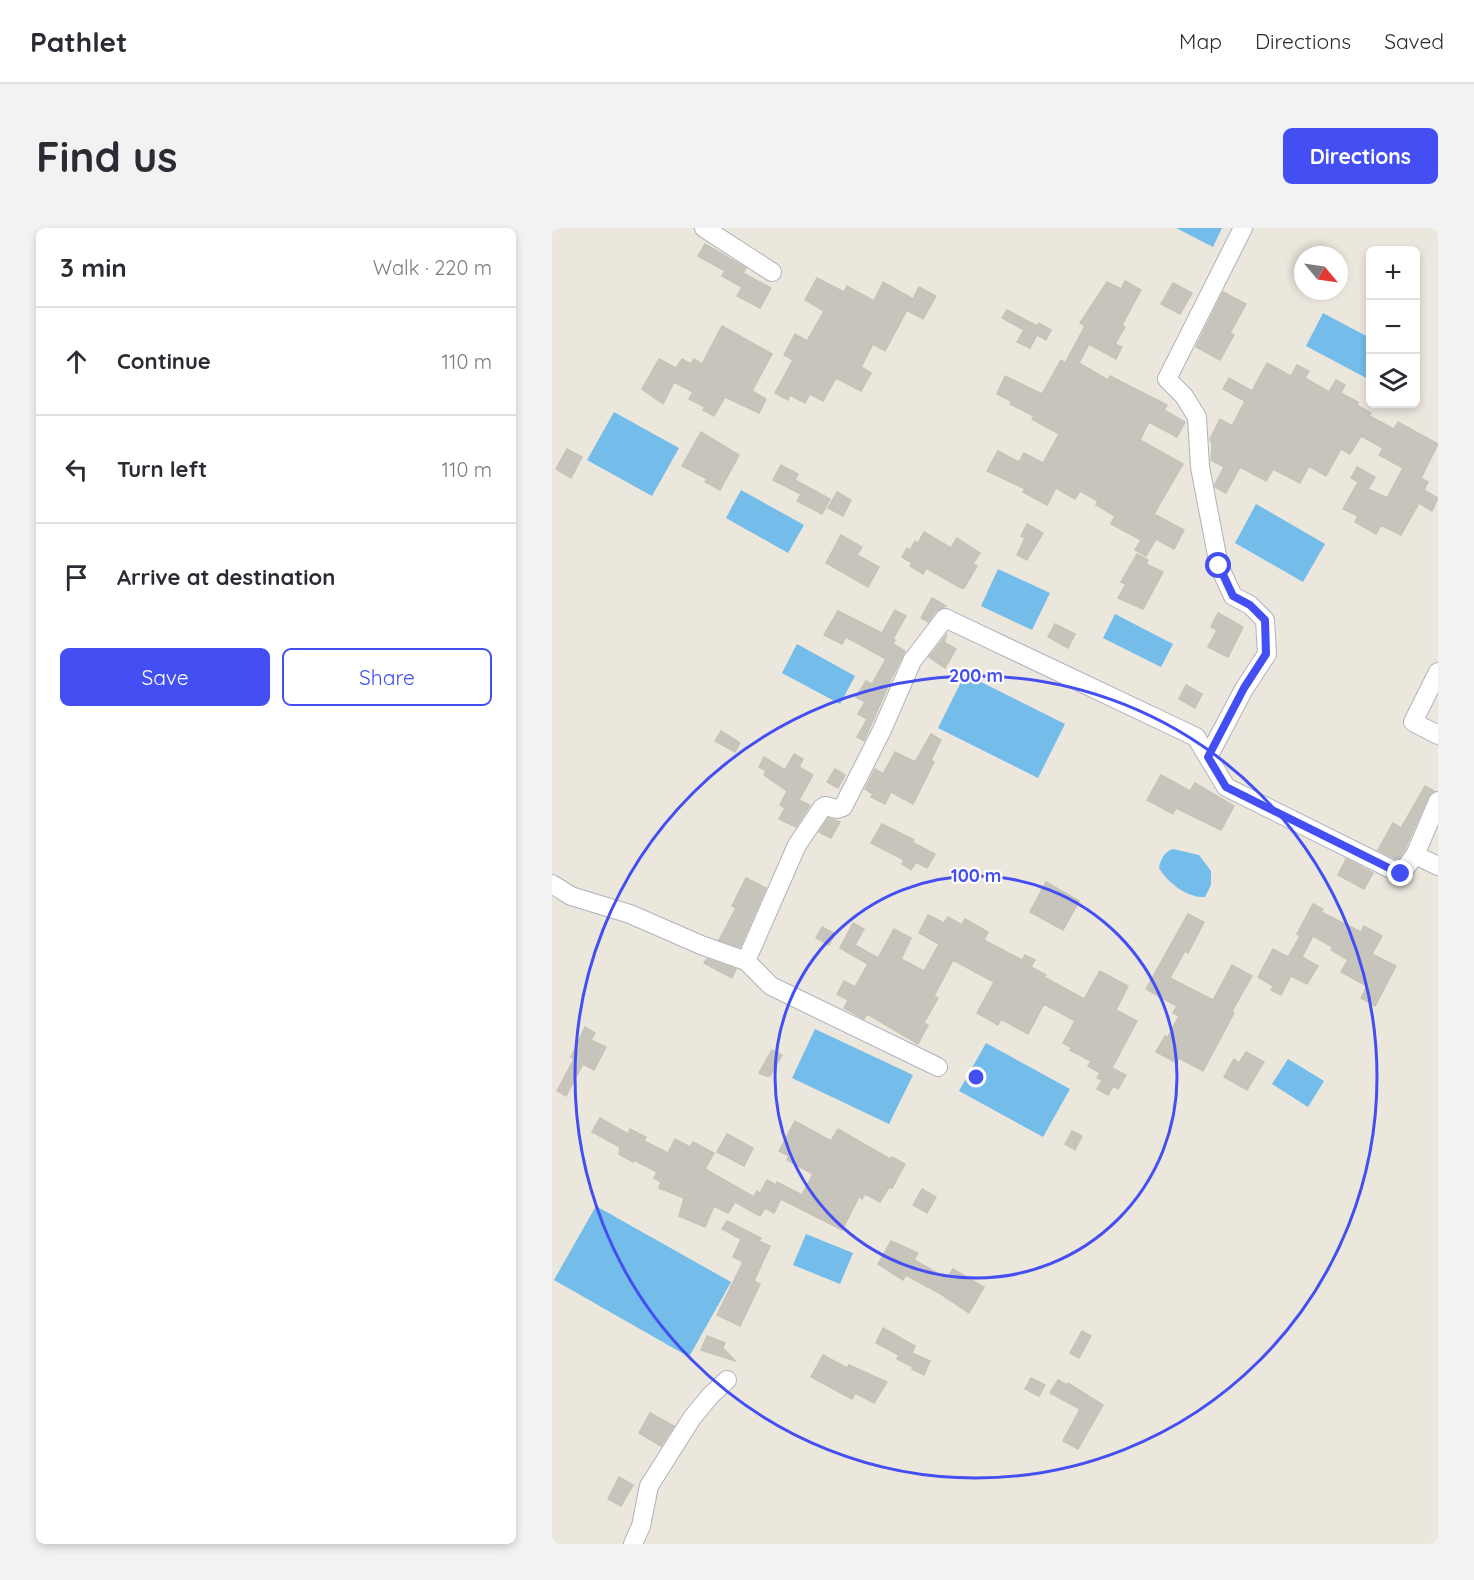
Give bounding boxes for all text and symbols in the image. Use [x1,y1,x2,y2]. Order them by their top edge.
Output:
text: Pathlet [30,24,127,59]
text: Map [1179,28,1222,54]
text: Directions [1255,28,1351,54]
text: Saved [1384,28,1444,54]
button: Directions [1283,128,1438,184]
text: Find us [36,130,178,183]
north arrow [1294,246,1348,300]
map controls [1366,246,1420,408]
button: + [1366,246,1420,300]
text: 3 min [60,251,127,284]
text: Walk · 220 m [373,255,492,280]
button: − [1366,300,1420,354]
icon: ahead [60,345,93,378]
text: Continue [117,347,211,375]
text: 110 m [442,349,492,374]
button: layers [1366,354,1420,408]
icon: left [60,453,93,486]
text: Turn left [117,455,207,483]
text: 110 m [442,457,492,482]
route start [1205,552,1231,578]
icon: arrive [60,561,93,594]
text: Arrive at destination [117,563,335,591]
button: Save [60,648,270,706]
button: Share [282,648,492,706]
text: 200 m [949,664,1003,687]
route end [1387,860,1413,886]
text: 100 m [951,864,1001,887]
centre of rings [966,1067,986,1087]

